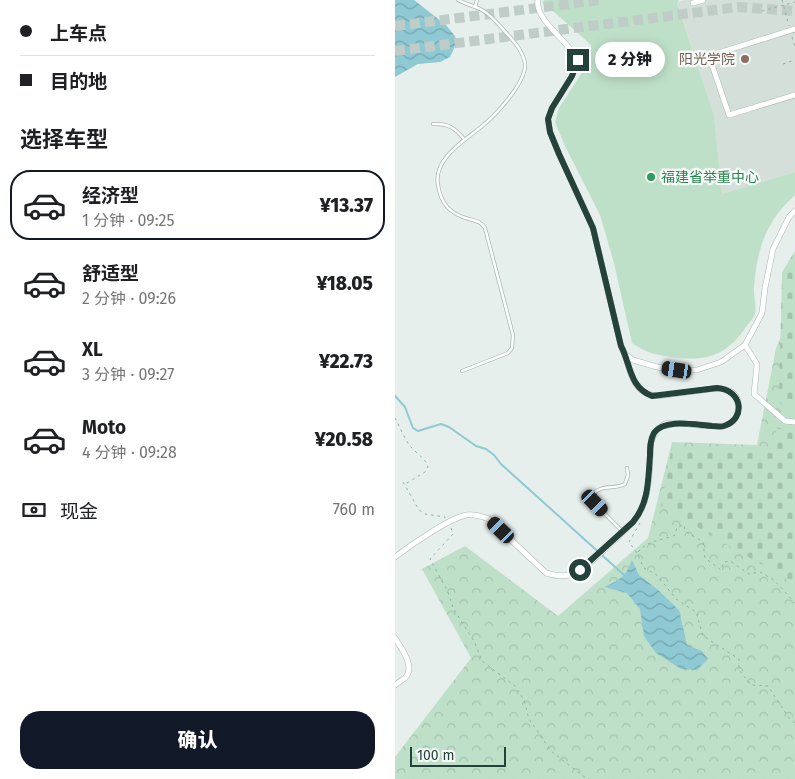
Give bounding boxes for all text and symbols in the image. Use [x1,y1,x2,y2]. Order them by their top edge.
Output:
text: 上车点 [50,22,107,45]
callout: 2 分钟 [595,42,665,78]
route end [567,49,589,71]
text: 2 分钟 [608,50,652,69]
place label: 阳光学院 [679,51,735,68]
marker: 阳光学院 [739,53,751,65]
text: 目的地 [50,70,107,93]
text: 选择车型 [20,126,108,153]
place label: 福建省举重中心 [661,169,759,186]
marker: 福建省举重中心 [645,171,657,183]
icon: car [22,183,67,228]
text: 经济型 [82,184,139,207]
text: ¥13.37 [320,194,373,217]
text: 1 分钟 · 09:25 [82,211,174,230]
icon: car [22,261,67,306]
text: 舒适型 [82,262,139,285]
text: ¥18.05 [316,272,373,295]
text: 2 分钟 · 09:26 [82,289,176,308]
text: XL [82,338,103,361]
icon: car [22,339,67,384]
text: ¥22.73 [319,350,373,373]
car [661,360,692,380]
text: 3 分钟 · 09:27 [82,365,174,384]
text: Moto [82,416,126,439]
icon: car [22,417,67,462]
text: ¥20.58 [315,428,373,451]
text: 4 分钟 · 09:28 [82,443,177,462]
car [579,487,610,519]
icon: cash [20,496,48,524]
text: 现金 [60,500,98,523]
text: 760 m [333,500,375,519]
car [484,514,517,546]
route start [569,559,591,581]
button: 确认 [20,711,375,769]
scale bar [410,744,506,767]
text: 100 m [417,747,454,764]

